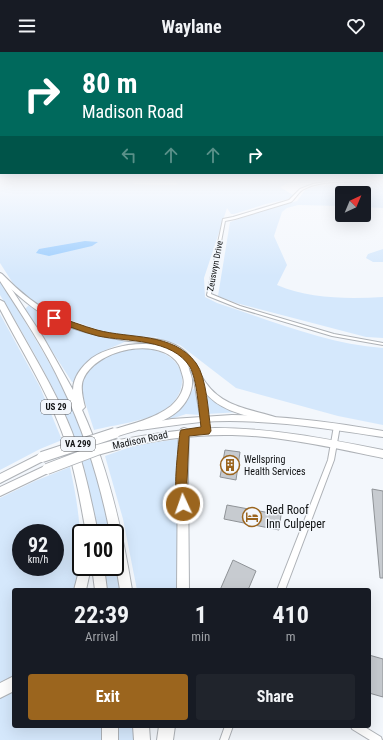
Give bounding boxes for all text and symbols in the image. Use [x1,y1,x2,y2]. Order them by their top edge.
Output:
icon: menu [16,15,38,37]
icon: heart [345,15,367,37]
text: Waylane [161,16,222,37]
text: 80 m [82,67,138,100]
icon: right [16,68,68,120]
text: Madison Road [82,101,184,122]
icon: left [118,144,140,166]
icon: ahead [160,144,182,166]
icon: ahead [202,144,224,166]
icon: right [244,144,266,166]
north arrow [335,186,371,222]
map controls [335,186,371,222]
street label: Zeuswyn Drive [205,240,225,292]
pin [37,301,71,335]
icon: arrive [43,307,65,329]
road number: US 29 [41,400,71,414]
street label: Madison Road [111,429,169,451]
road number: VA 299 [61,437,95,451]
building icon: Wellspring Health Services [219,454,241,476]
place label: Wellspring Health Services [244,454,306,477]
position arrow [162,483,204,525]
place label: Red Roof Inn Culpeper [266,503,326,531]
hotel icon: Red Roof Inn Culpeper [241,506,263,528]
speed limit sign: 100 [72,524,124,576]
text: 92 [28,533,48,557]
text: km/h [28,554,48,565]
text: 22:39 [74,601,129,629]
text: 1 [195,601,207,629]
text: 410 [272,601,309,629]
text: Arrival [85,629,118,644]
text: min [191,629,210,644]
text: m [286,629,296,644]
button: Exit [28,674,188,720]
button: Share [196,674,355,720]

